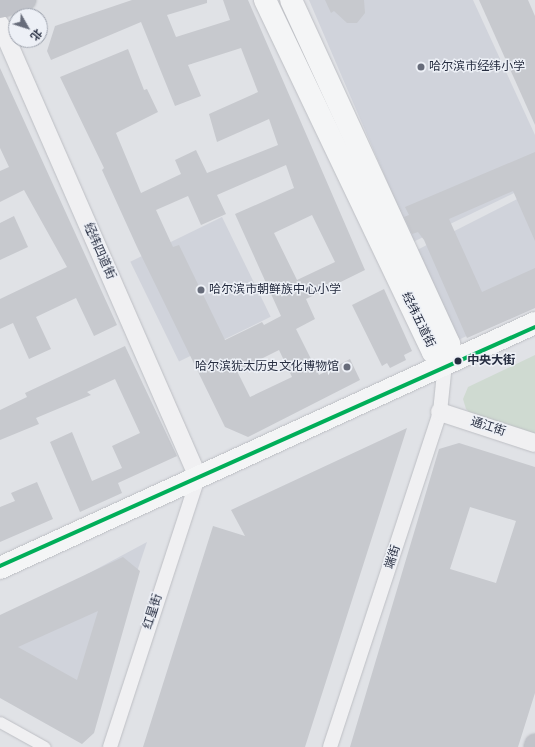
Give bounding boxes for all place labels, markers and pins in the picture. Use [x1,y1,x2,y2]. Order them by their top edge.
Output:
place label: 哈尔滨市经纬小学 [429,60,525,74]
marker: 哈尔滨市经纬小学 [416,62,426,72]
place label: 哈尔滨市朝鲜族中心小学 [209,283,341,297]
marker: 哈尔滨市朝鲜族中心小学 [196,285,206,295]
place label: 中央大街 [467,354,515,368]
marker: 中央大街 [452,355,464,367]
place label: 哈尔滨犹太历史文化博物馆 [195,360,339,374]
marker: 哈尔滨犹太历史文化博物馆 [342,362,352,372]

